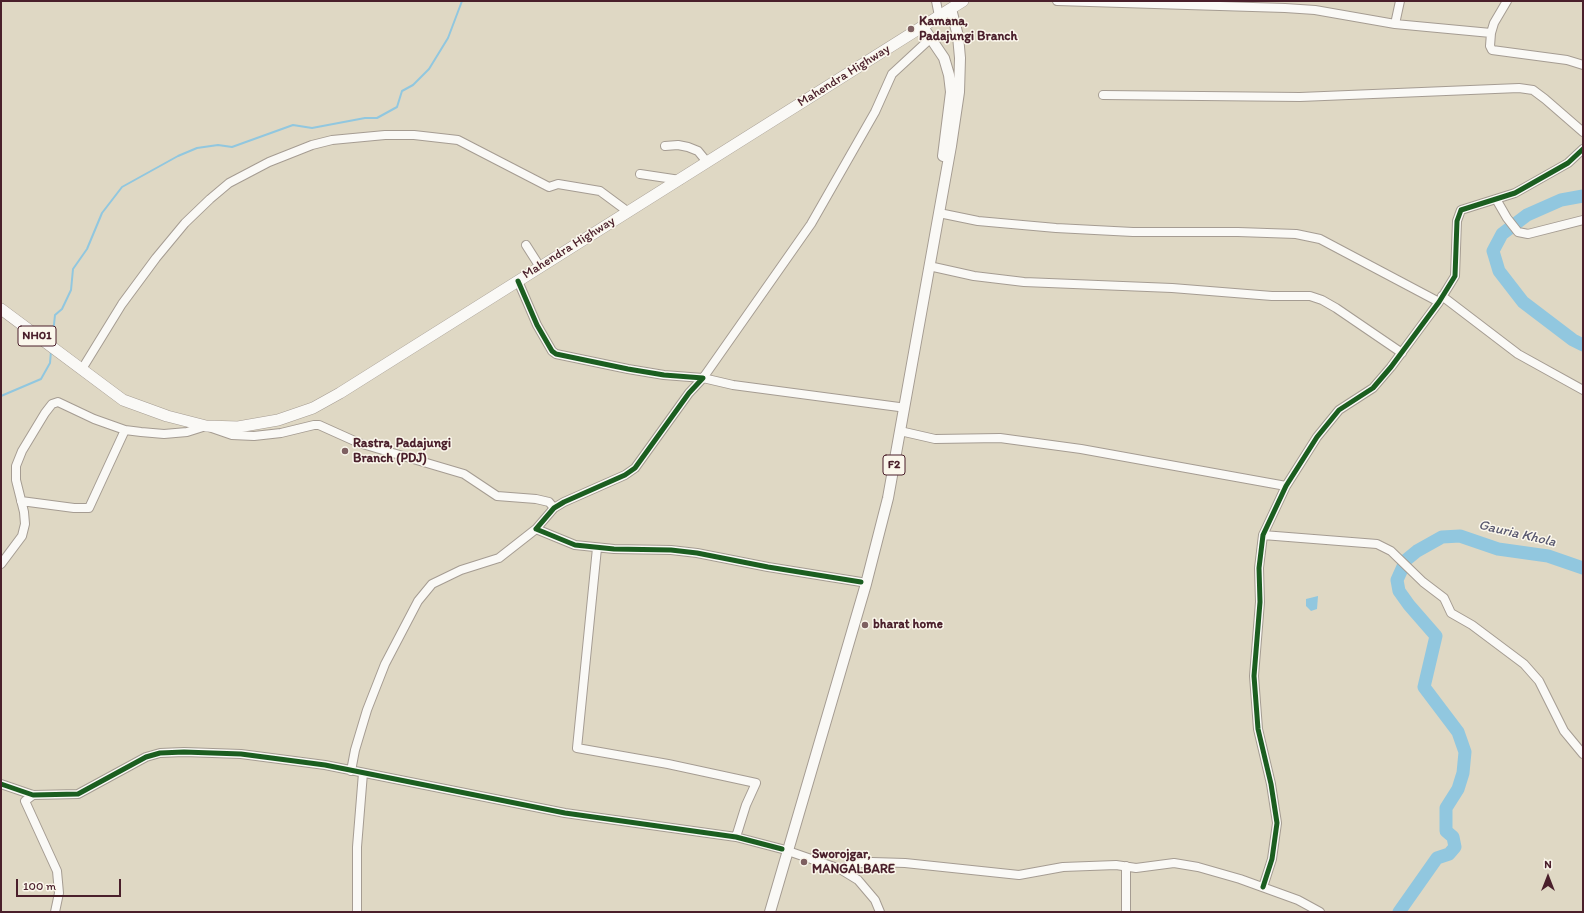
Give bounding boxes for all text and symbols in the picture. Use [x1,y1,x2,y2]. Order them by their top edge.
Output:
place label: Kamana, Padajungi Branch [919,14,1017,45]
marker: Kamana, Padajungi Branch [906,24,916,34]
street label: Mahendra Highway [795,41,893,111]
street label: Mahendra Highway [520,213,618,283]
road number: NH01 [18,326,56,346]
place label: Rastra, Padajungi Branch (PDJ) [353,436,451,467]
marker: Rastra, Padajungi Branch (PDJ) [340,446,350,456]
road number: F2 [883,455,905,475]
water label: Gauria Khola [1477,517,1557,551]
place label: bharat home [873,617,943,633]
marker: bharat home [860,620,870,630]
place label: Sworojgar, MANGALBARE [812,847,895,878]
marker: Sworojgar, MANGALBARE [799,857,809,867]
north arrow [1528,857,1568,897]
text: N [1544,858,1552,871]
scale bar [18,871,123,897]
text: 100 m [23,879,56,893]

